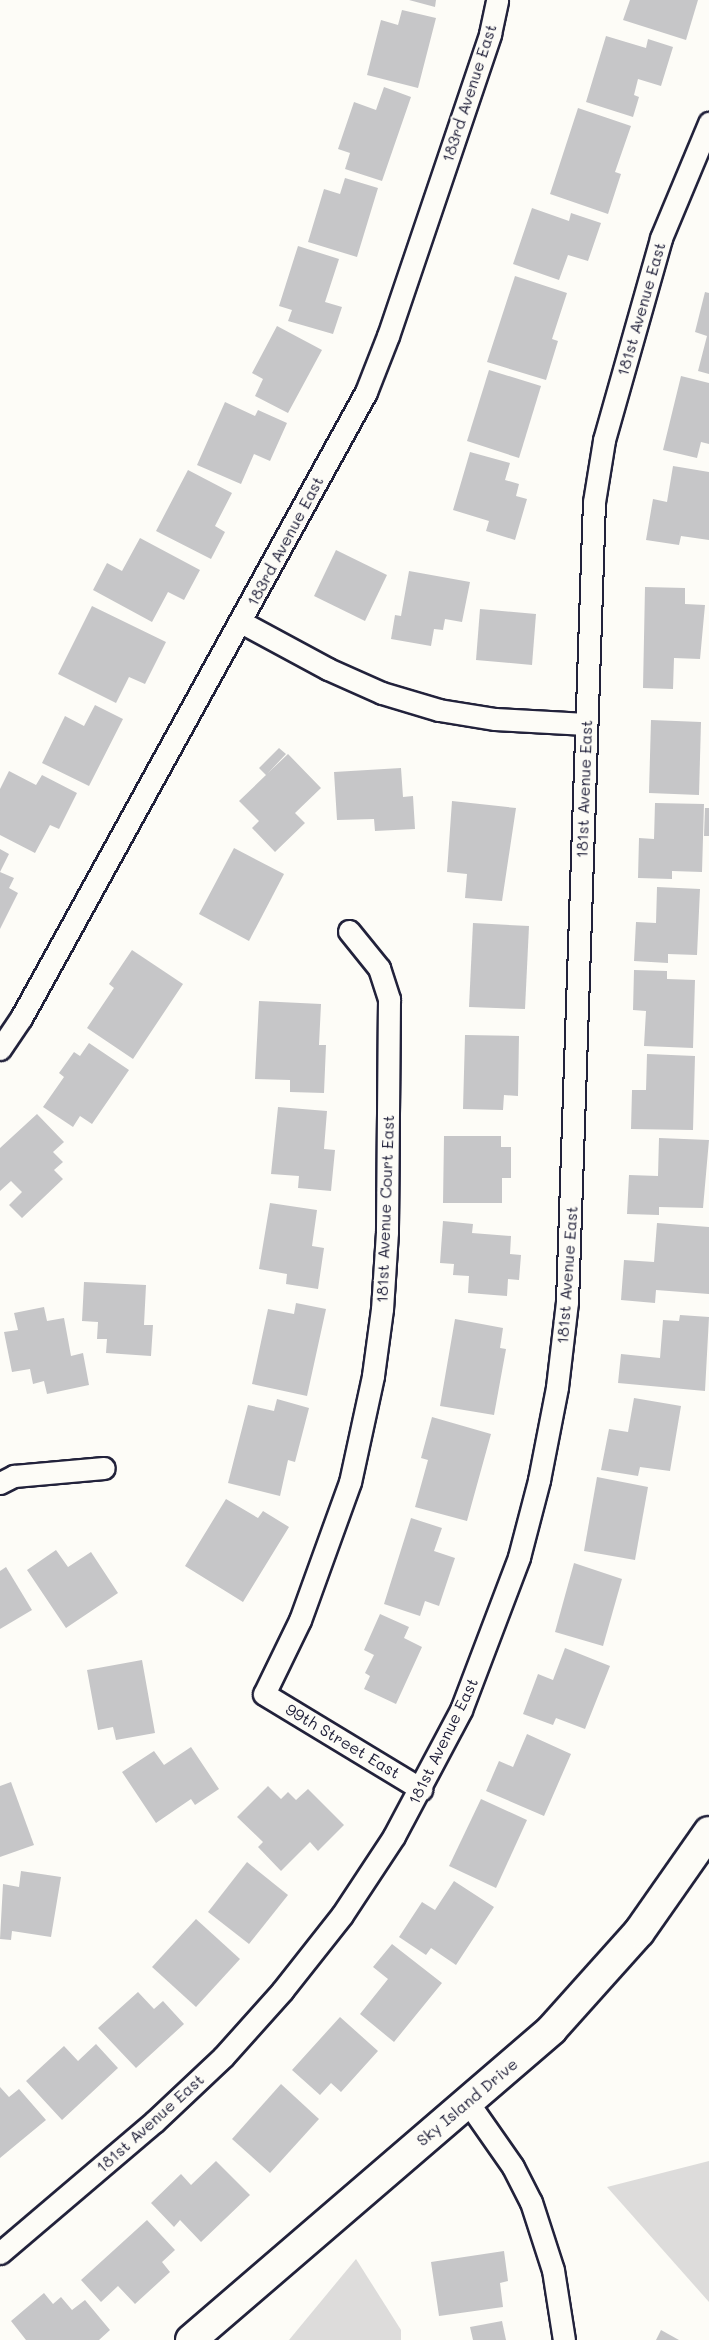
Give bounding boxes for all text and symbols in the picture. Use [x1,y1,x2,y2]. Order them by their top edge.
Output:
street label: 183rd Avenue East [438,22,500,164]
street label: 181st Avenue East [613,240,669,378]
street label: 183rd Avenue East [243,473,327,609]
street label: 181st Avenue East [572,720,596,858]
street label: 181st Avenue Court East [372,1115,398,1303]
street label: 181st Avenue East [553,1205,581,1345]
street label: 181st Avenue East [404,1675,482,1807]
street label: 99th Street East [282,1699,404,1783]
street label: Sky Island Drive [413,2054,521,2150]
street label: 181st Avenue East [92,2070,208,2176]

